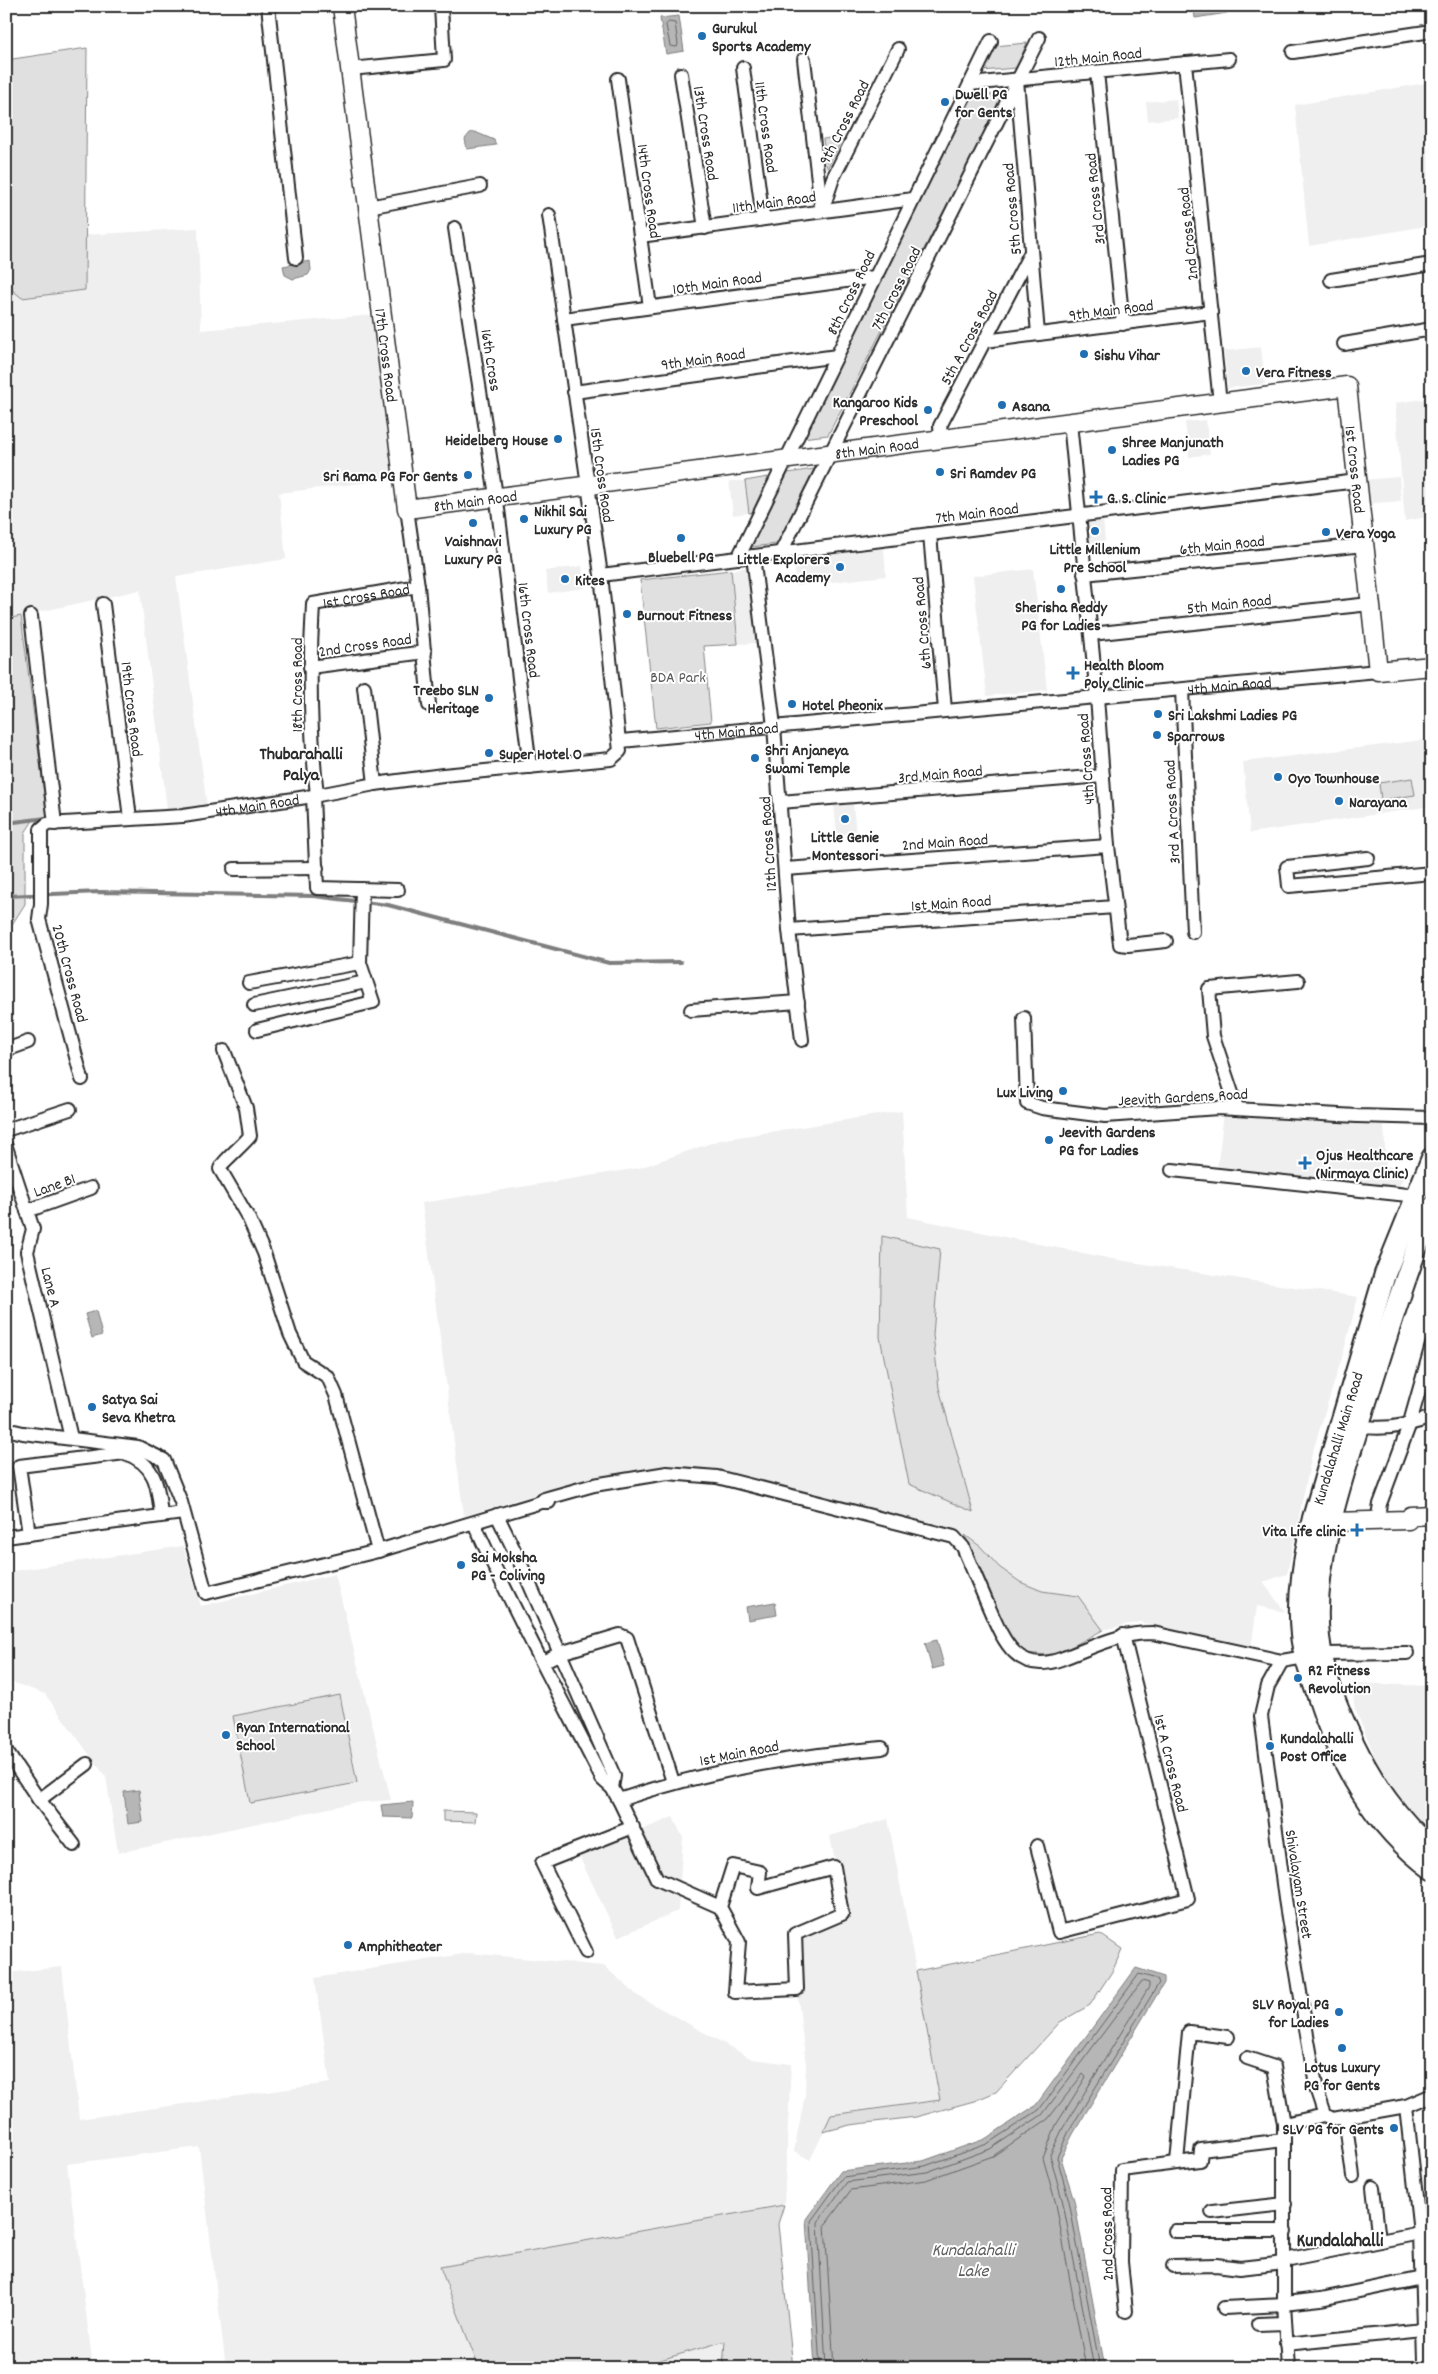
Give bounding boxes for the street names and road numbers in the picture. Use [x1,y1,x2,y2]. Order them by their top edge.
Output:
street label: 12th Main Road [1053,42,1143,75]
street label: 9th Cross Road [814,77,876,169]
street label: 11th Cross Road [747,80,782,174]
street label: 13th Cross Road [686,84,723,182]
street label: 14th Cross Road [630,143,666,240]
street label: 3rd Cross Road [1080,152,1113,246]
street label: 5th Cross Road [998,162,1029,256]
street label: 11th Main Road [731,186,818,221]
street label: 2nd Cross Road [1173,186,1206,281]
street label: 7th Cross Road [866,243,928,335]
street label: 8th Cross Road [822,247,883,339]
street label: 10th Main Road [671,267,763,302]
street label: 5th A Cross Road [935,287,1005,390]
street label: 9th Main Road [1068,295,1155,328]
street label: 17th Cross Road [367,307,402,404]
street label: 16th Cross [473,328,506,393]
street label: 9th Main Road [660,343,747,378]
street label: 1st Cross Road [1337,425,1370,515]
street label: 15th Cross Road [582,426,619,524]
street label: 8th Main Road [834,433,920,467]
street label: 8th Main Road [432,486,519,519]
street label: 7th Main Road [934,498,1020,531]
street label: 6th Main Road [1179,531,1266,562]
street label: 6th Cross Road [908,576,939,670]
street label: 1st Cross Road [321,579,412,616]
street label: 16th Cross Road [510,581,545,679]
street label: 5th Main Road [1186,590,1273,621]
street label: 2nd Cross Road [317,629,413,664]
street label: 18th Cross Road [287,638,310,732]
street label: 19th Cross Road [113,660,148,758]
street label: 4th Main Road [1187,672,1273,703]
street label: 4th Cross Road [1073,712,1102,805]
street label: 4th Main Road [694,717,780,748]
street label: 3rd A Cross Road [1159,759,1188,865]
street label: 3rd Main Road [897,760,984,791]
street label: 4th Main Road [214,789,301,825]
street label: 12th Cross Road [755,795,784,892]
street label: 2nd Main Road [901,829,989,858]
street label: 1st Main Road [910,890,992,919]
street label: 20th Cross Road [44,922,93,1025]
street label: Jeevith Gardens Road [1118,1084,1249,1113]
street label: Lane B1 [31,1168,79,1205]
street label: Lane A [33,1265,66,1310]
street label: Kundalahalli Main Road [1308,1369,1371,1508]
street label: 1st A Cross Road [1146,1712,1193,1815]
street label: 1st Main Road [698,1735,781,1773]
street label: Shivalayam Street [1278,1828,1318,1941]
street label: 2nd Cross Road [1096,2187,1121,2281]

